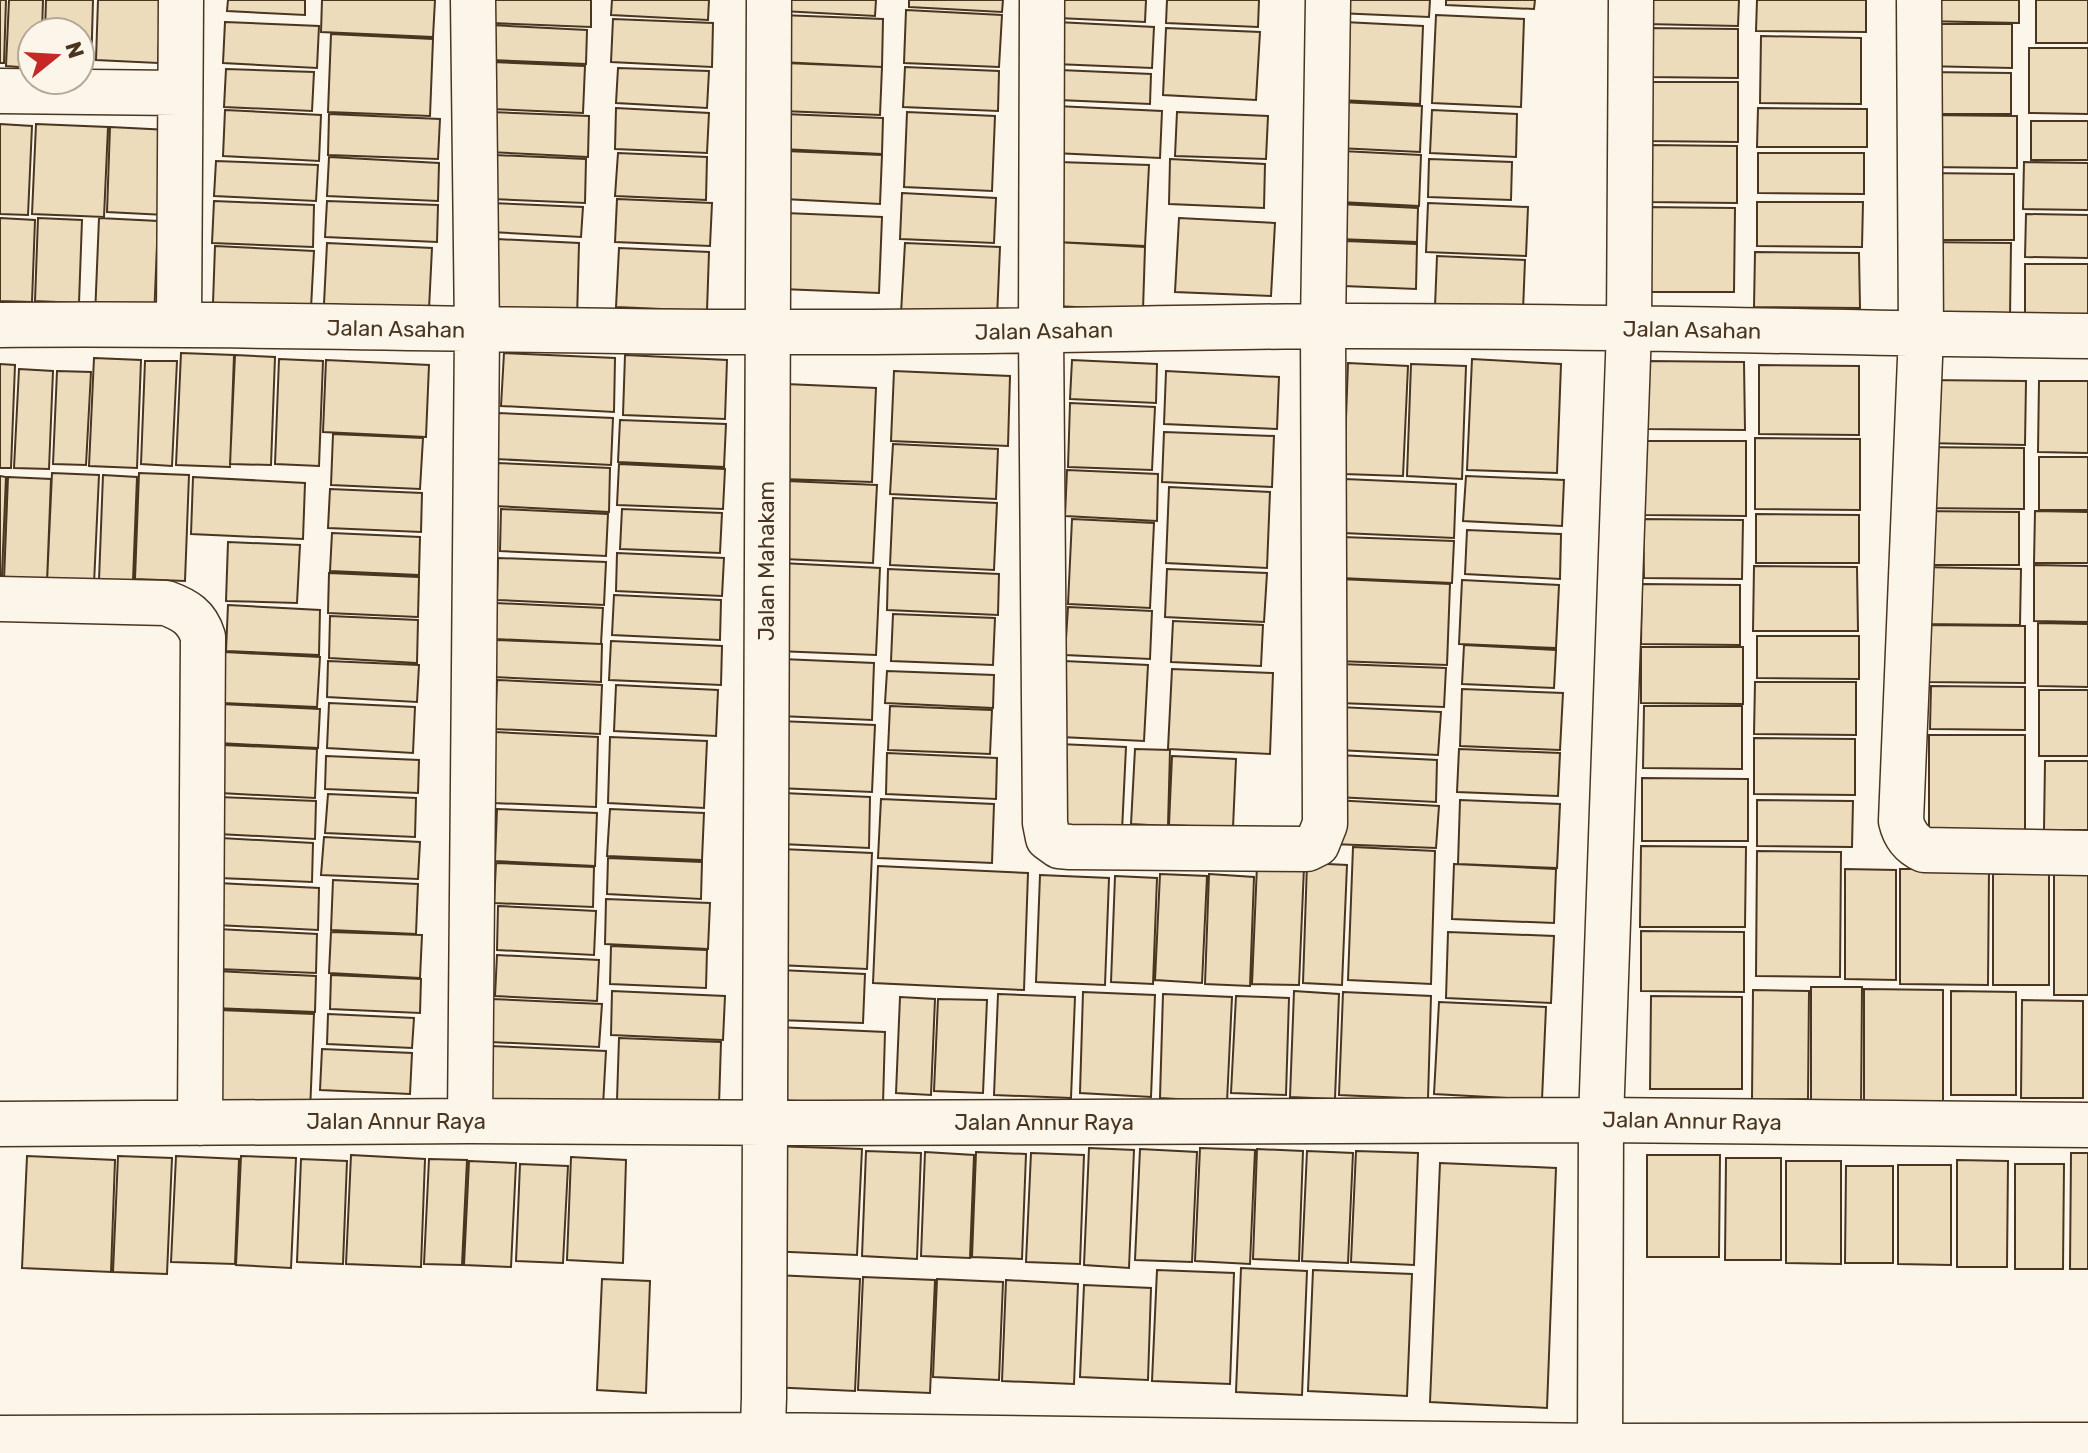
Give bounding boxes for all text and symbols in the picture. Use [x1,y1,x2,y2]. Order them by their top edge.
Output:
north arrow [16,16,96,96]
text: N [59,38,90,62]
street label: Jalan Asahan [326,314,466,344]
street label: Jalan Asahan [1622,315,1762,345]
street label: Jalan Asahan [974,316,1114,346]
street label: Jalan Mahakam [753,481,780,641]
street label: Jalan Annur Raya [1602,1106,1782,1136]
street label: Jalan Annur Raya [306,1108,486,1135]
street label: Jalan Annur Raya [954,1109,1134,1136]

